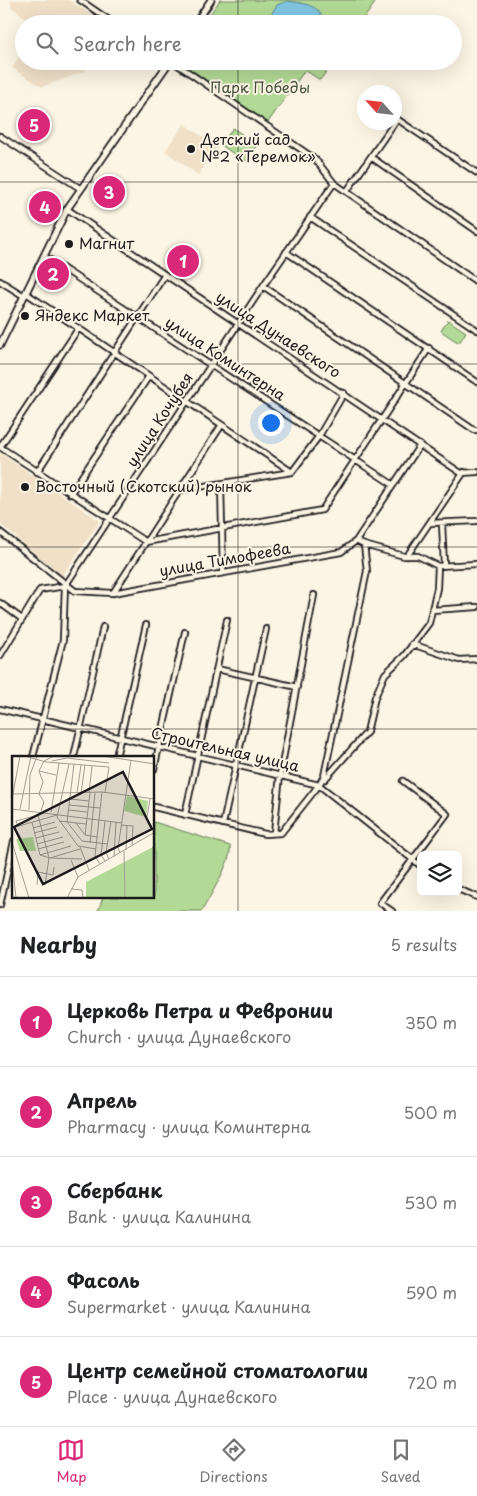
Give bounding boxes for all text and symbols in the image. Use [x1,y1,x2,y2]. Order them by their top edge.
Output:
search box [15,15,462,70]
icon: search [33,29,61,57]
text: Search here [73,29,182,57]
park label: Парк Победы [210,75,310,98]
north arrow [357,85,402,130]
pin: 5 [18,106,50,144]
place label: Детский сад №2 «Теремок» [200,127,316,167]
marker: Детский сад №2 «Теремок» [185,143,197,155]
pin: 3 [93,173,125,211]
pin: 4 [29,188,61,226]
place label: Магнит [79,231,134,254]
marker: Магнит [63,238,75,250]
pin: 1 [167,242,199,280]
pin: 2 [37,255,69,293]
street label: улица Дунаевского [212,285,346,383]
place label: Яндекс Маркет [35,303,150,326]
marker: Яндекс Маркет [19,310,31,322]
street label: улица Коминтерна [161,310,291,406]
street label: улица Кочубея [120,367,198,471]
your location [258,410,284,436]
place label: Восточный (Скотский) рынок [35,474,252,497]
marker: Восточный (Скотский) рынок [19,481,31,493]
street label: улица Тимофеева [157,536,293,581]
street label: Строительная улица [149,720,302,777]
inset map [12,756,155,898]
map controls [417,851,462,896]
button: layers [417,851,462,896]
text: Nearby [20,928,97,960]
text: 5 results [390,932,457,956]
text: Церковь Петра и Февронии [67,996,333,1024]
text: 1 [32,1010,40,1034]
text: 350 m [405,1010,457,1034]
text: Church · улица Дунаевского [67,1024,291,1048]
text: Апрель [67,1086,137,1114]
text: 2 [30,1100,42,1124]
text: 500 m [404,1100,457,1124]
text: Pharmacy · улица Коминтерна [67,1114,310,1138]
text: Сбербанк [67,1176,162,1204]
text: 3 [31,1190,41,1214]
text: 530 m [404,1190,457,1214]
text: Bank · улица Калинина [67,1204,251,1228]
text: Фасоль [67,1266,140,1294]
text: 4 [31,1280,41,1304]
text: 590 m [405,1280,457,1304]
text: Supermarket · улица Калинина [67,1294,310,1318]
text: Центр cемейной cтоматологии [67,1356,368,1384]
text: 5 [31,1370,41,1394]
text: 720 m [407,1370,457,1394]
text: Place · улица Дунаевского [67,1384,277,1408]
tab: Map [57,1436,86,1487]
tab: Directions [200,1436,268,1487]
tab: Saved [381,1436,420,1487]

